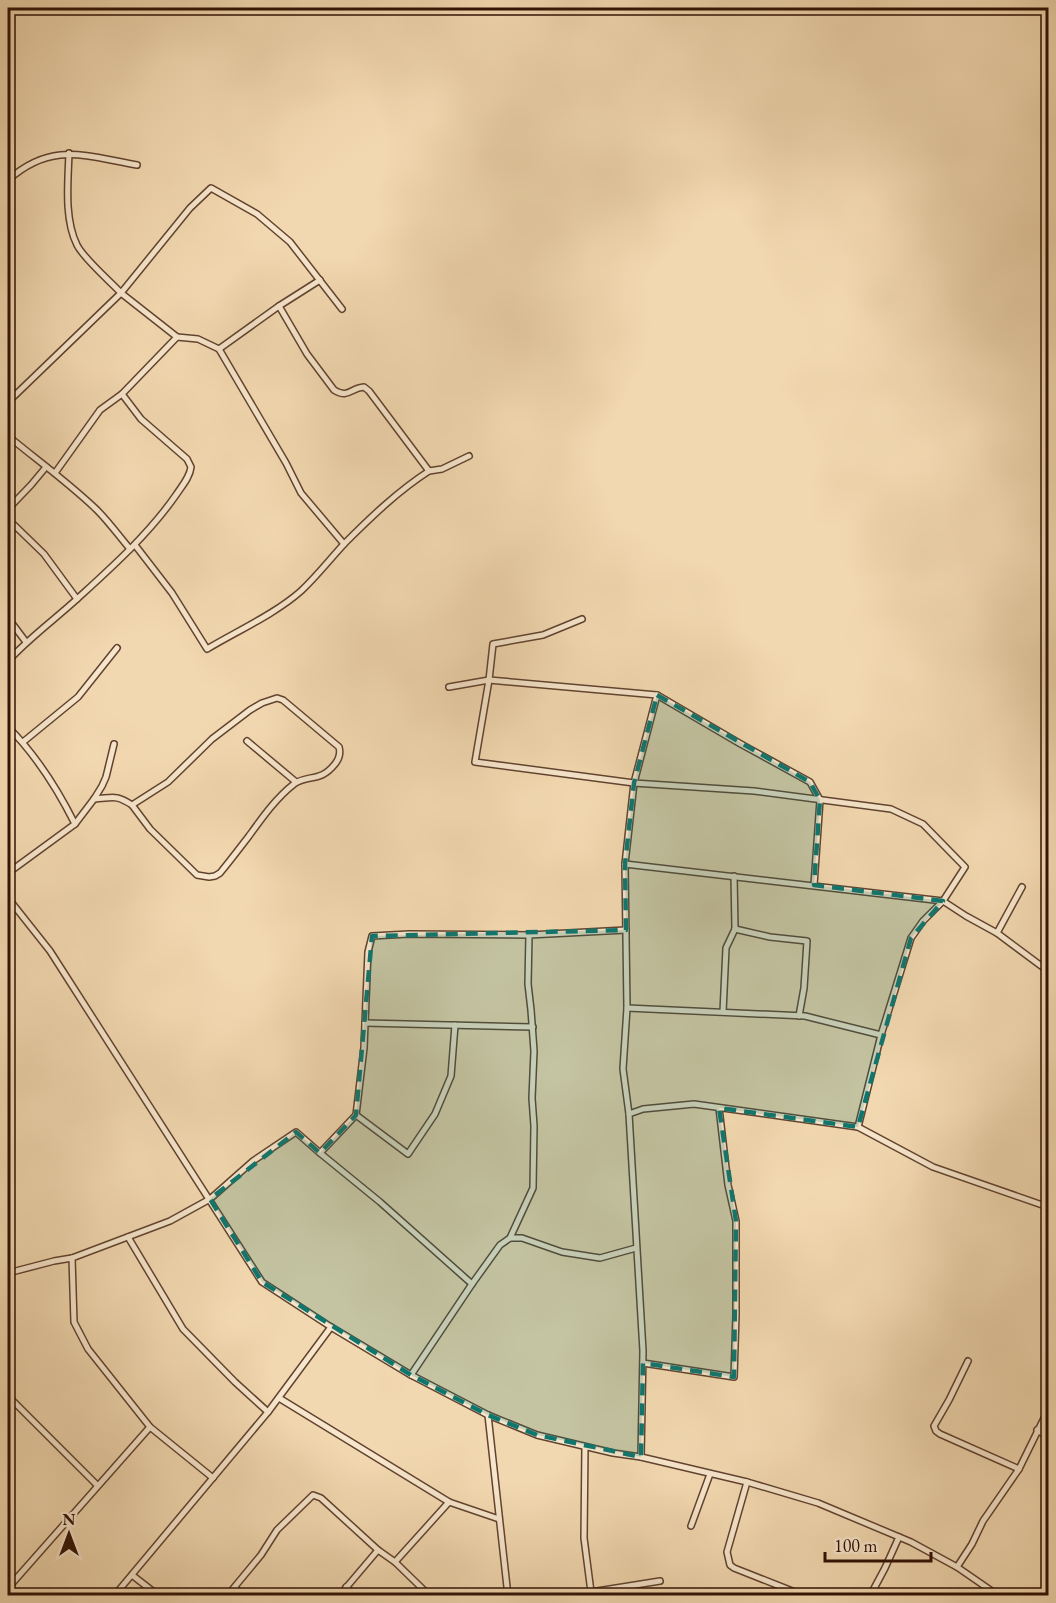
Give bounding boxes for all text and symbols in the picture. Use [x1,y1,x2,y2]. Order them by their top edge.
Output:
north arrow [39,1504,99,1564]
text: N [63,1509,76,1530]
scale bar [825,1525,932,1563]
text: 100 m [834,1534,878,1557]

